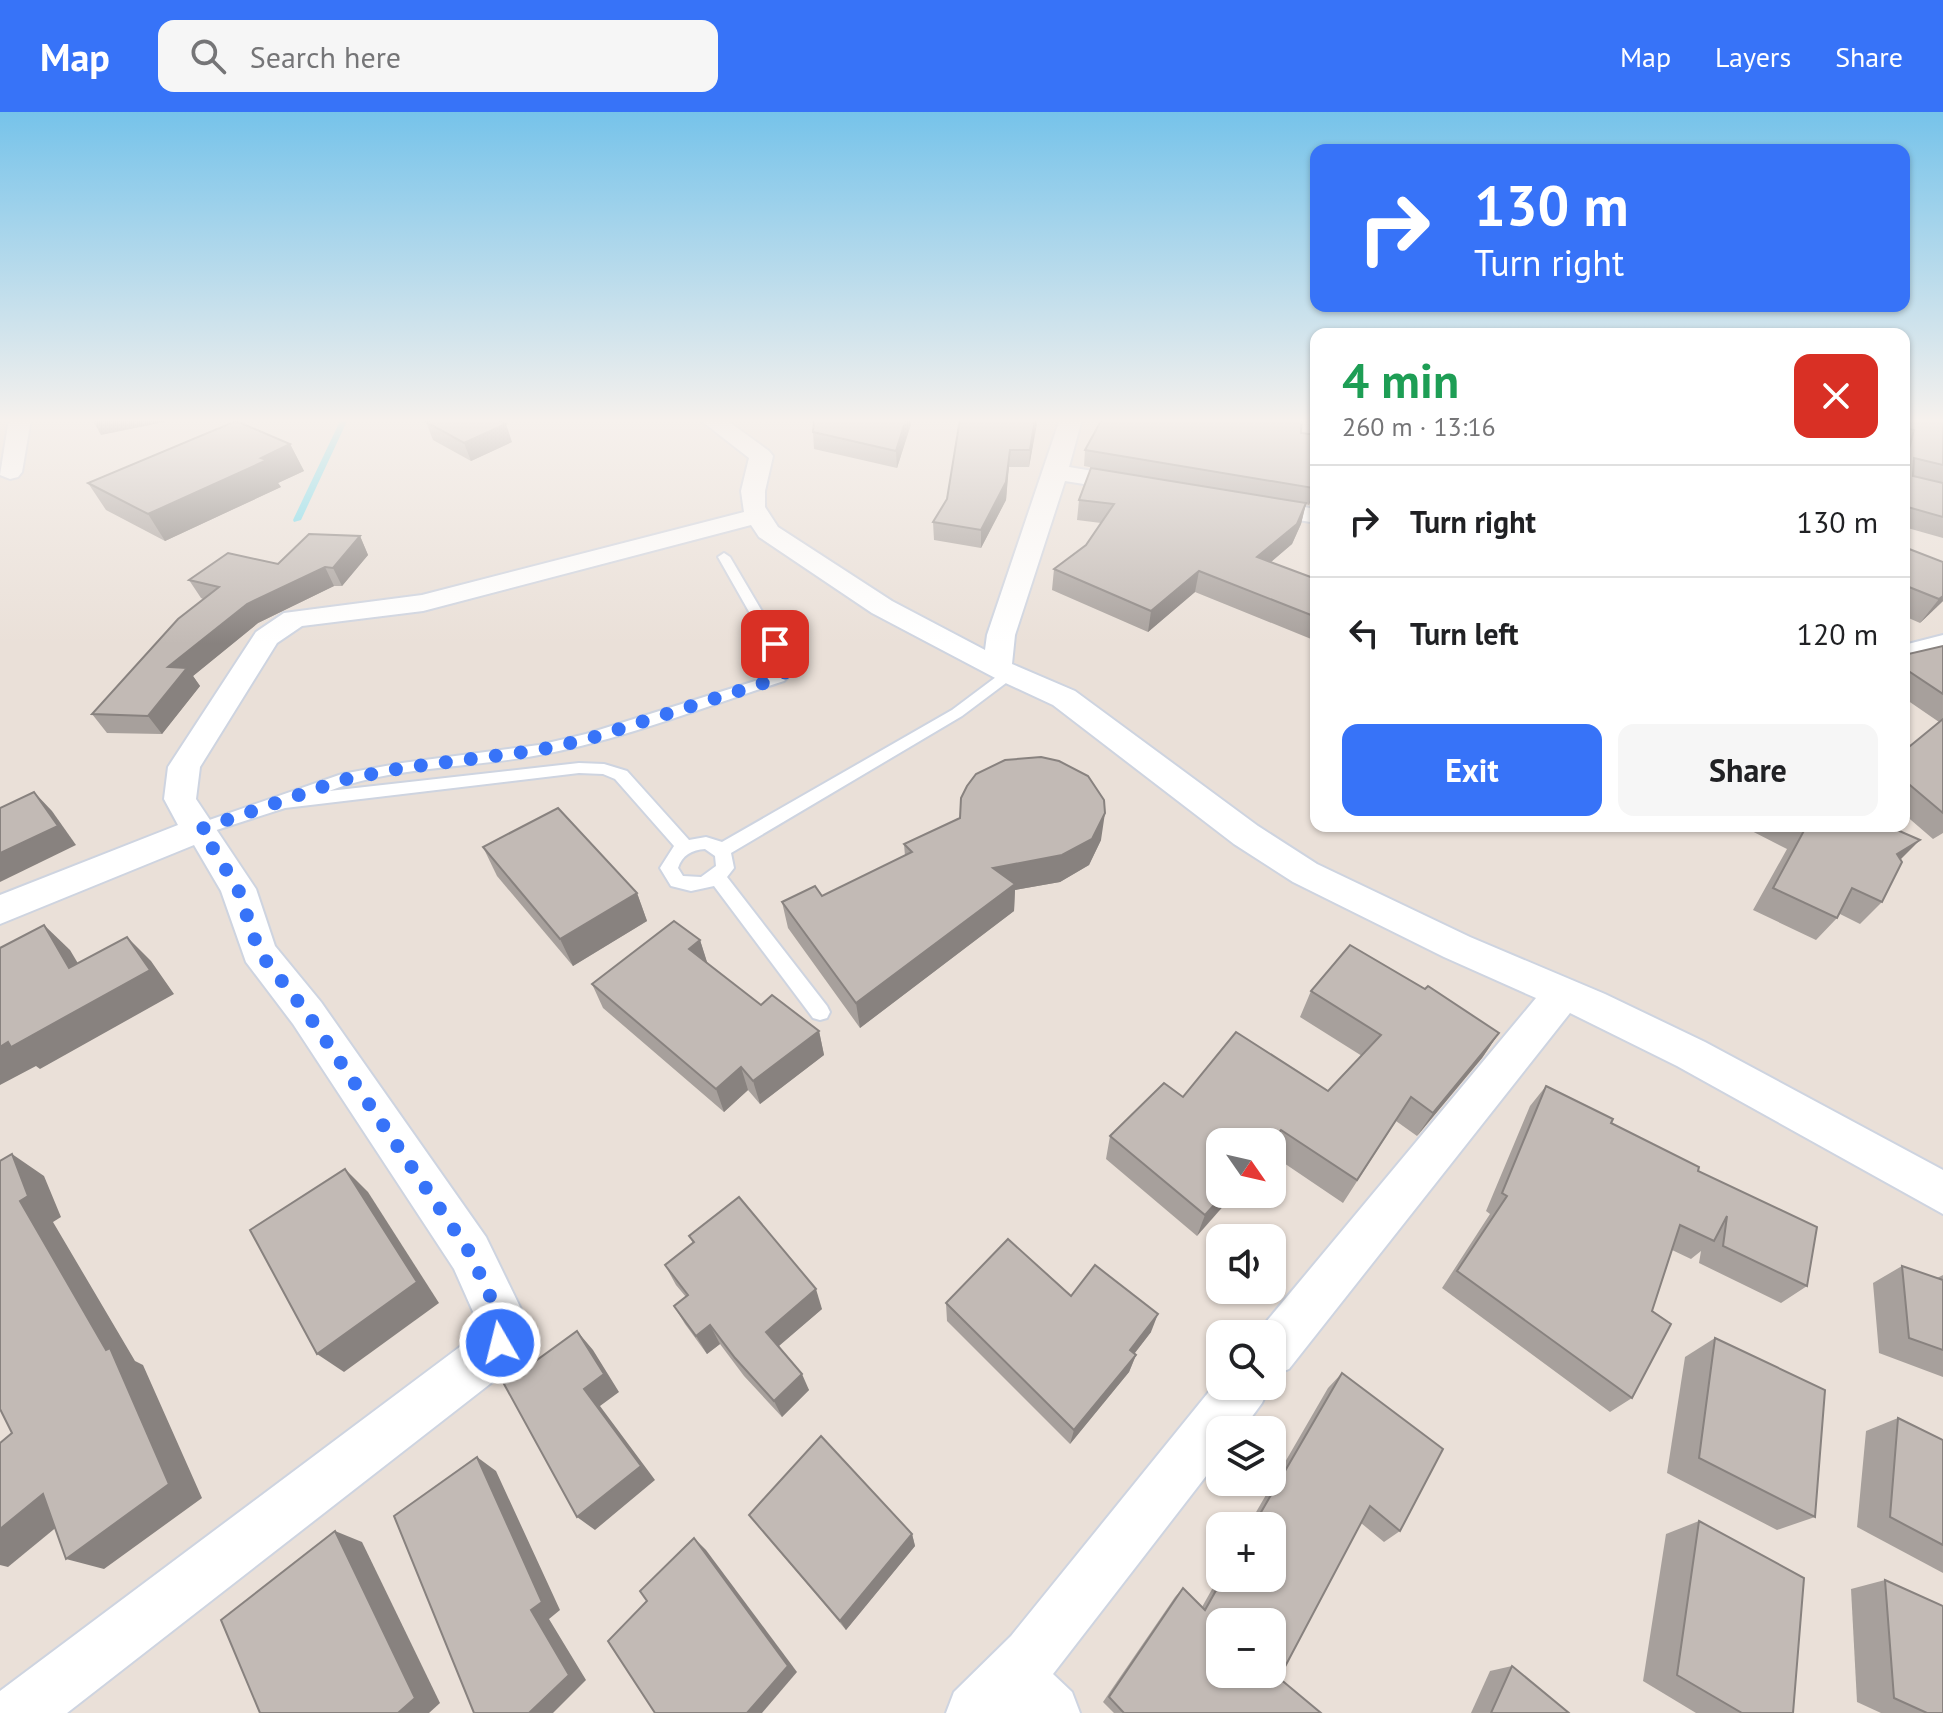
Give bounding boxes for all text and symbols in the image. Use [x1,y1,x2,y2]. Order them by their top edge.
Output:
search box [158,20,718,92]
text: Map [40,32,110,81]
icon: search [186,34,230,78]
text: Search here [250,37,401,76]
text: Map [1620,38,1671,75]
text: Layers [1715,38,1791,75]
text: Share [1835,38,1903,75]
text: 130 m [1474,169,1629,241]
icon: right [1342,176,1446,280]
text: Turn right [1474,239,1624,286]
text: 4 min [1342,349,1459,411]
button: close [1794,354,1878,438]
text: 260 m · 13:16 [1342,410,1496,443]
icon: right [1342,499,1386,543]
text: Turn right [1410,502,1536,541]
text: 130 m [1797,502,1878,541]
pin [741,610,809,678]
icon: left [1342,611,1386,655]
text: Turn left [1410,614,1518,653]
text: 120 m [1797,614,1878,653]
icon: arrive [753,622,797,666]
button: Exit [1342,724,1602,816]
button: Share [1618,724,1878,816]
north arrow [1206,1128,1286,1208]
map controls [1206,1128,1286,1688]
button: sound [1206,1224,1286,1304]
position arrow [458,1301,542,1385]
button: search [1206,1320,1286,1400]
button: layers [1206,1416,1286,1496]
button: + [1206,1512,1286,1592]
button: − [1206,1608,1286,1688]

